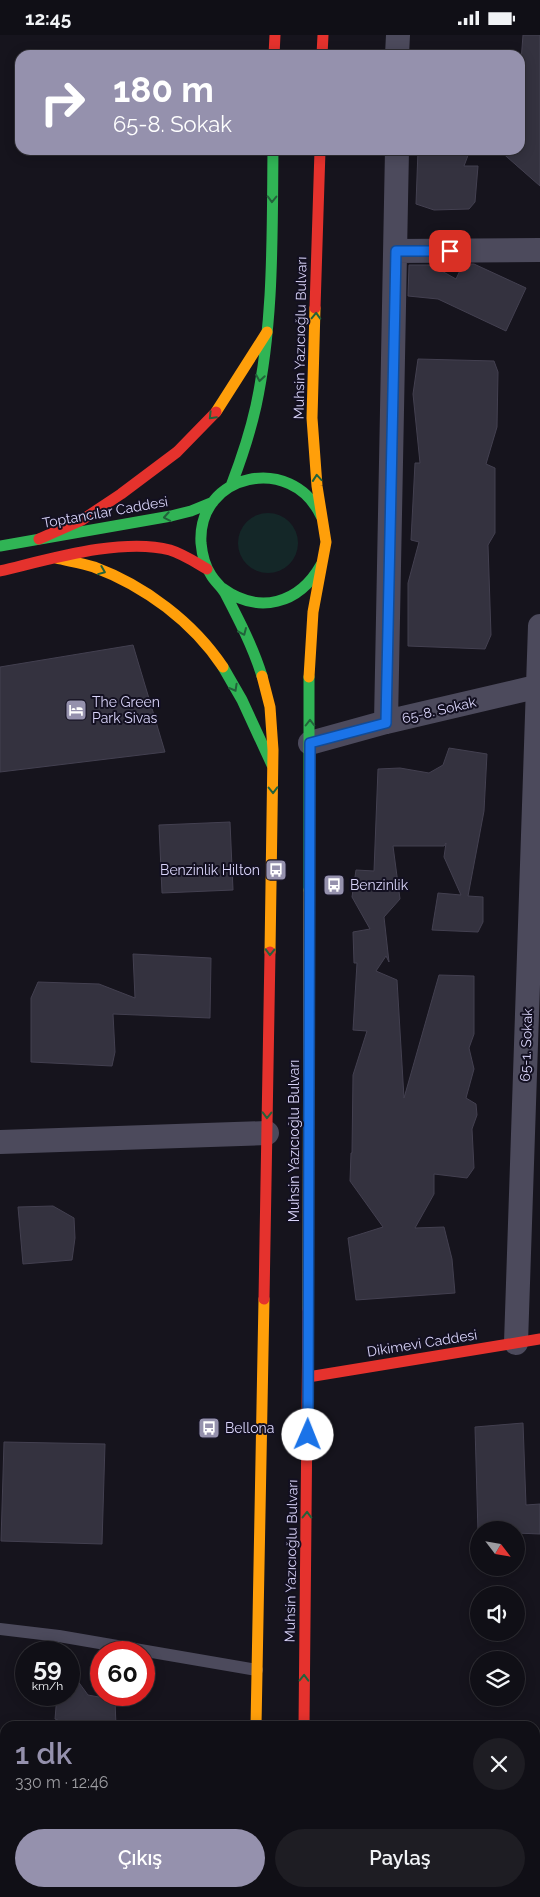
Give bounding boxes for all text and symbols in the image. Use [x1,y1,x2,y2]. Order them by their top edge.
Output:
text: 12:45 [25,7,71,29]
text: 180 m [113,69,214,110]
icon: right [30,70,95,135]
text: 65-8. Sokak [113,111,232,137]
one-way arrow [267,195,277,203]
pin [429,230,471,272]
icon: arrive [436,237,464,265]
street label: Muhsin Yazıcıoğlu Bulvarı [291,257,309,419]
one-way arrow [310,311,321,319]
one-way arrow [255,374,265,382]
one-way arrow [209,411,218,420]
one-way arrow [312,474,323,482]
street label: Toptancılar Caddesi [41,493,169,531]
one-way arrow [162,511,171,521]
one-way arrow [98,566,106,576]
one-way arrow [237,627,248,636]
one-way arrow [228,683,238,692]
place label: The Green Park Sivas [92,694,160,726]
street label: 65-8. Sokak [400,694,478,726]
hotel icon: The Green Park Sivas [64,698,88,722]
one-way arrow [305,718,315,726]
one-way arrow [267,786,278,794]
bus stop icon: Benzinlik Hilton [264,858,288,882]
place label: Benzinlik Hilton [160,862,260,878]
bus stop icon: Benzinlik [322,873,346,897]
place label: Benzinlik [350,877,409,893]
one-way arrow [265,948,275,956]
street label: 65-1. Sokak [517,1008,535,1082]
street label: Muhsin Yazıcıoğlu Bulvarı [286,1060,302,1222]
one-way arrow [262,1111,272,1119]
street label: Dikimevi Caddesi [366,1326,478,1360]
position arrow [281,1408,333,1460]
bus stop icon: Bellona [197,1416,221,1440]
place label: Bellona [225,1420,274,1436]
street label: Muhsin Yazıcıoğlu Bulvarı [282,1480,300,1642]
one-way arrow [301,1511,312,1519]
north arrow [470,1521,525,1576]
map controls [470,1521,525,1706]
button: sound [470,1586,525,1641]
speed limit sign: 60 [90,1641,155,1706]
button: layers [470,1651,525,1706]
text: 59 [33,1652,62,1682]
one-way arrow [299,1673,310,1681]
text: km/h [32,1679,63,1693]
text: 1 dk [15,1736,72,1771]
button: close [473,1738,525,1790]
text: 330 m · 12:46 [15,1773,108,1792]
button: Çıkış [15,1829,265,1887]
button: Paylaş [275,1829,525,1887]

